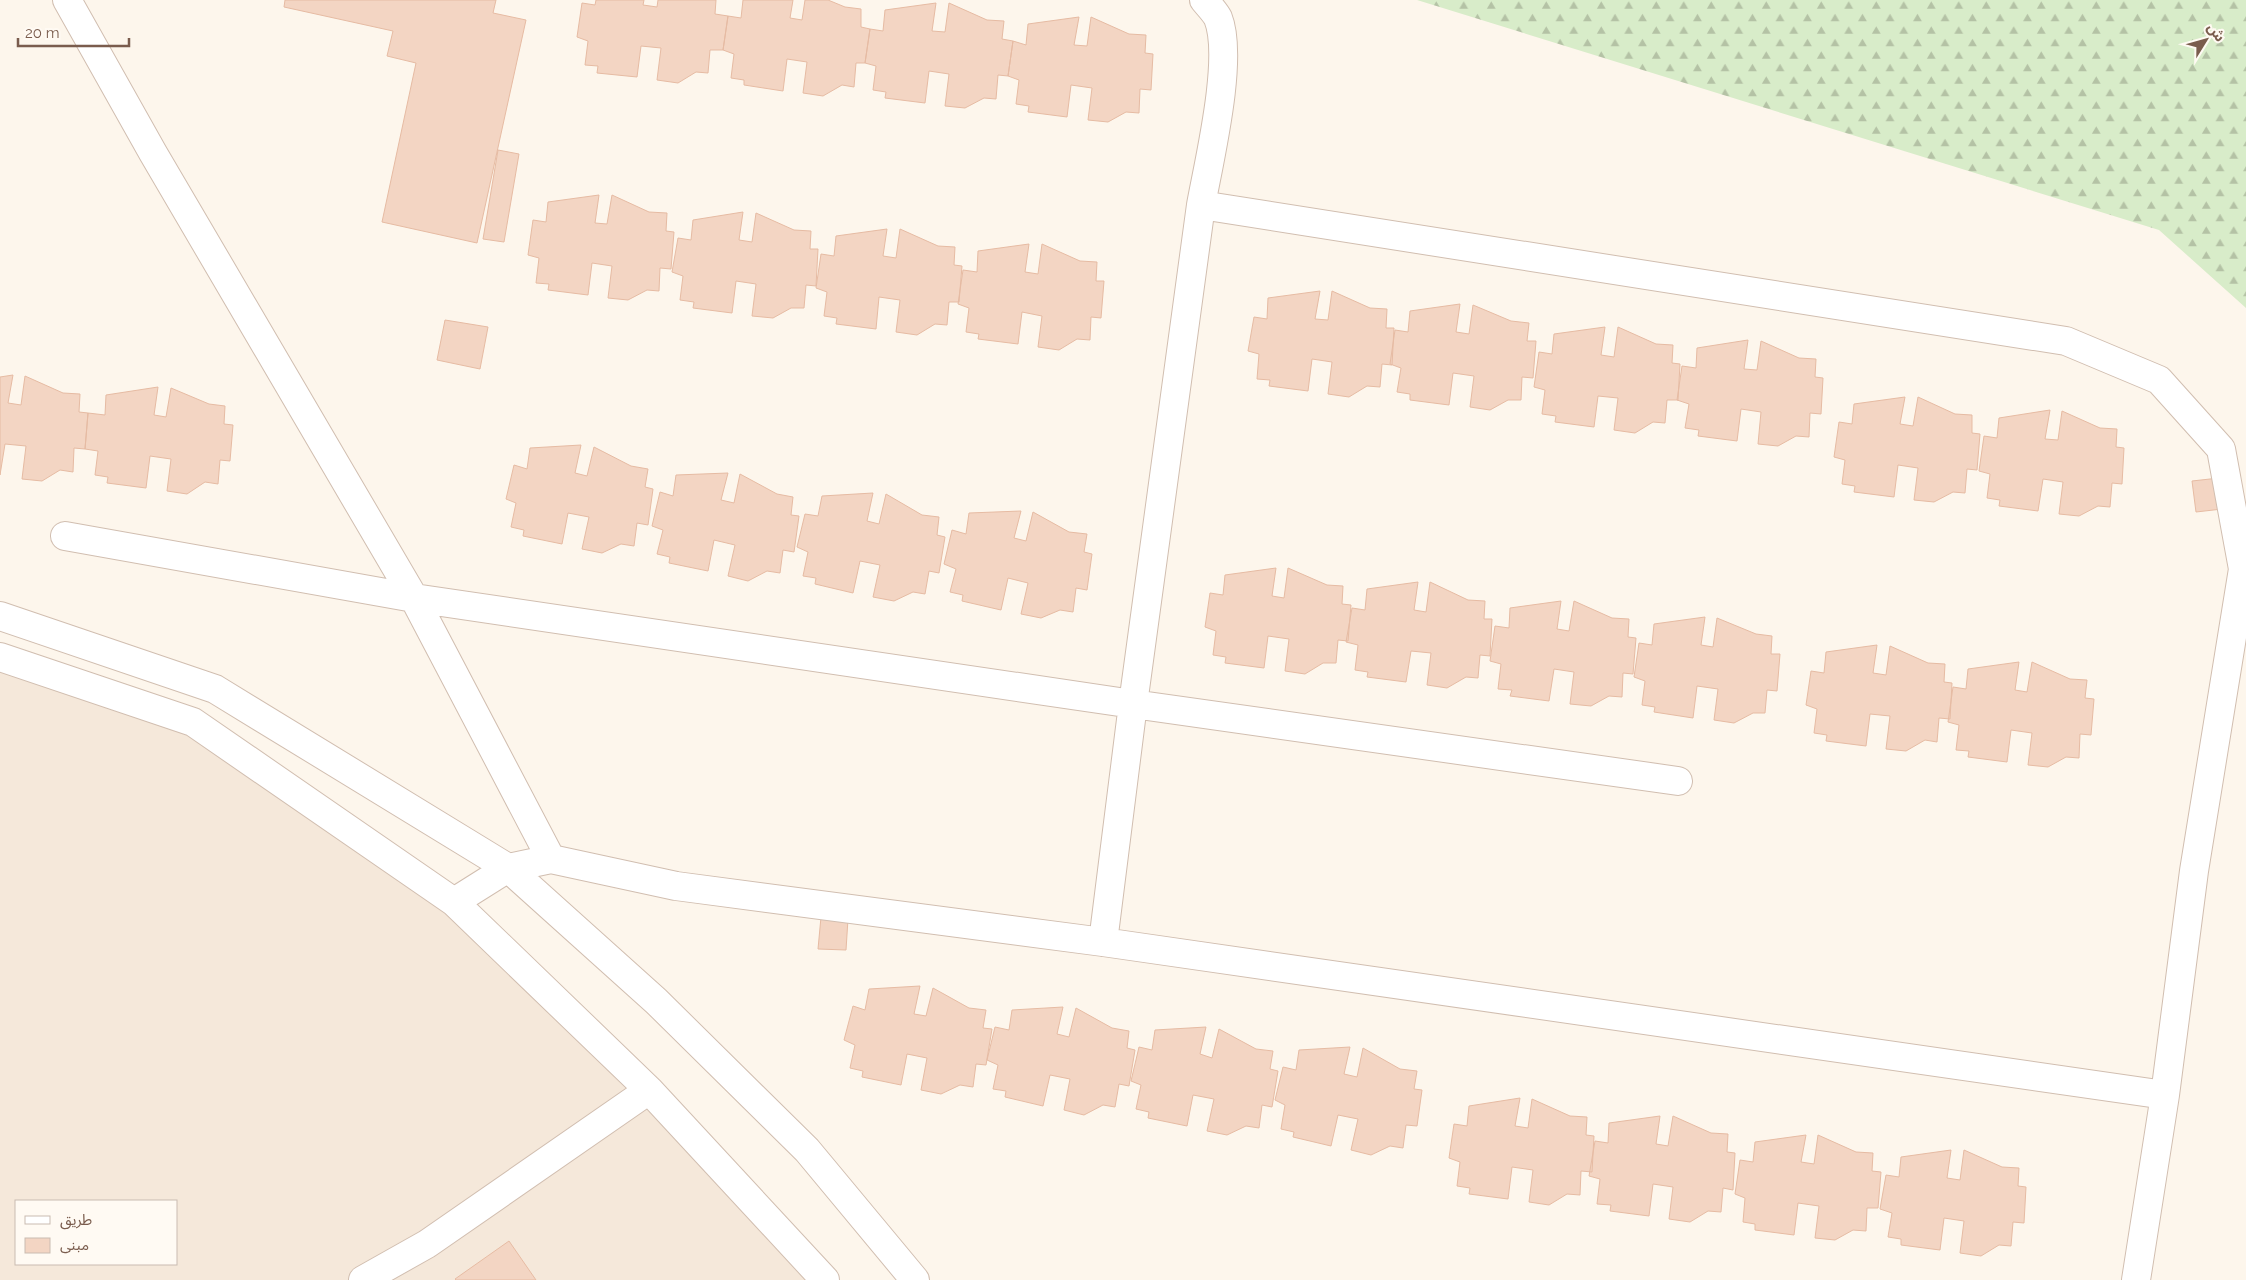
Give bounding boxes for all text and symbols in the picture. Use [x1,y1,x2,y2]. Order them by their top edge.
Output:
scale bar [18,15,129,47]
north arrow [2181,15,2231,65]
text: ش [2204,20,2229,45]
text: 20 m [25,24,60,42]
legend [15,1200,178,1265]
text: طريق [60,1211,92,1230]
text: مبنى [60,1236,89,1254]

